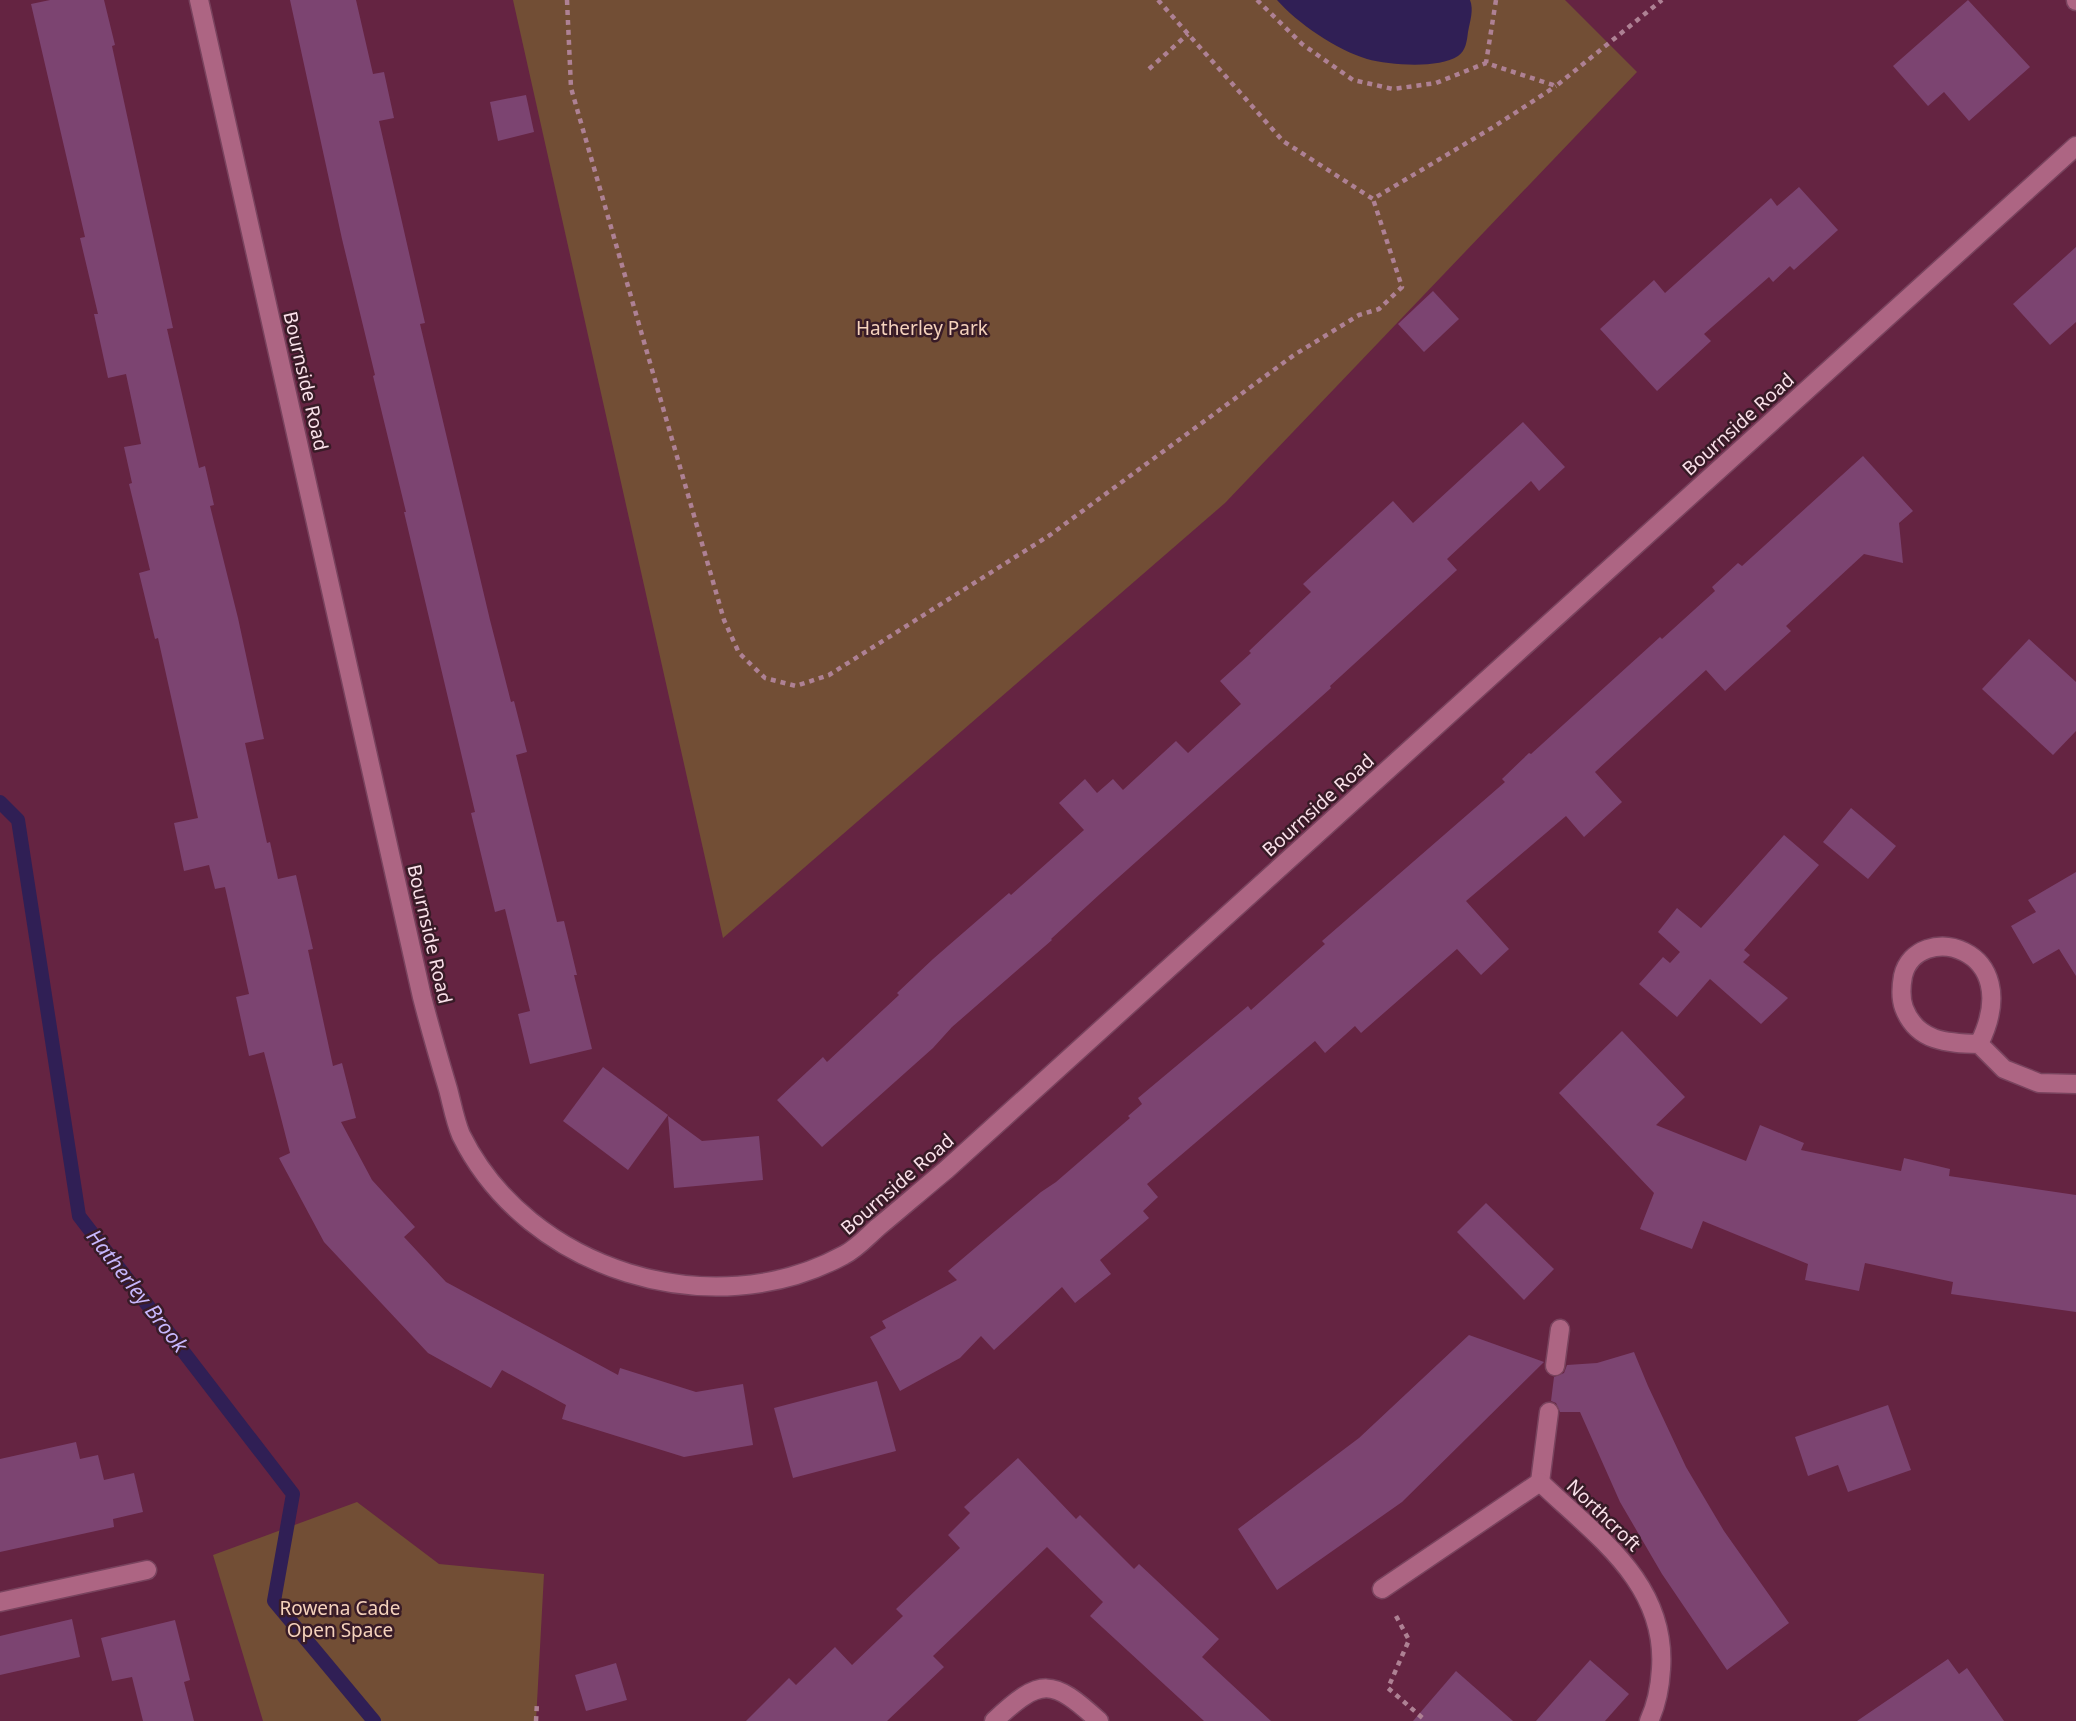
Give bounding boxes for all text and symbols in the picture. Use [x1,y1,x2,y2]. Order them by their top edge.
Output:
street label: Bournside Road [277,309,335,453]
park label: Hatherley Park [856,315,988,341]
street label: Bournside Road [1676,367,1800,481]
street label: Bournside Road [1256,748,1380,862]
street label: Bournside Road [401,862,459,1006]
street label: Bournside Road [835,1128,959,1240]
water label: Hatherley Brook [81,1223,196,1359]
street label: Northcroft [1561,1473,1647,1557]
park label: Rowena Cade Open Space [280,1595,401,1643]

